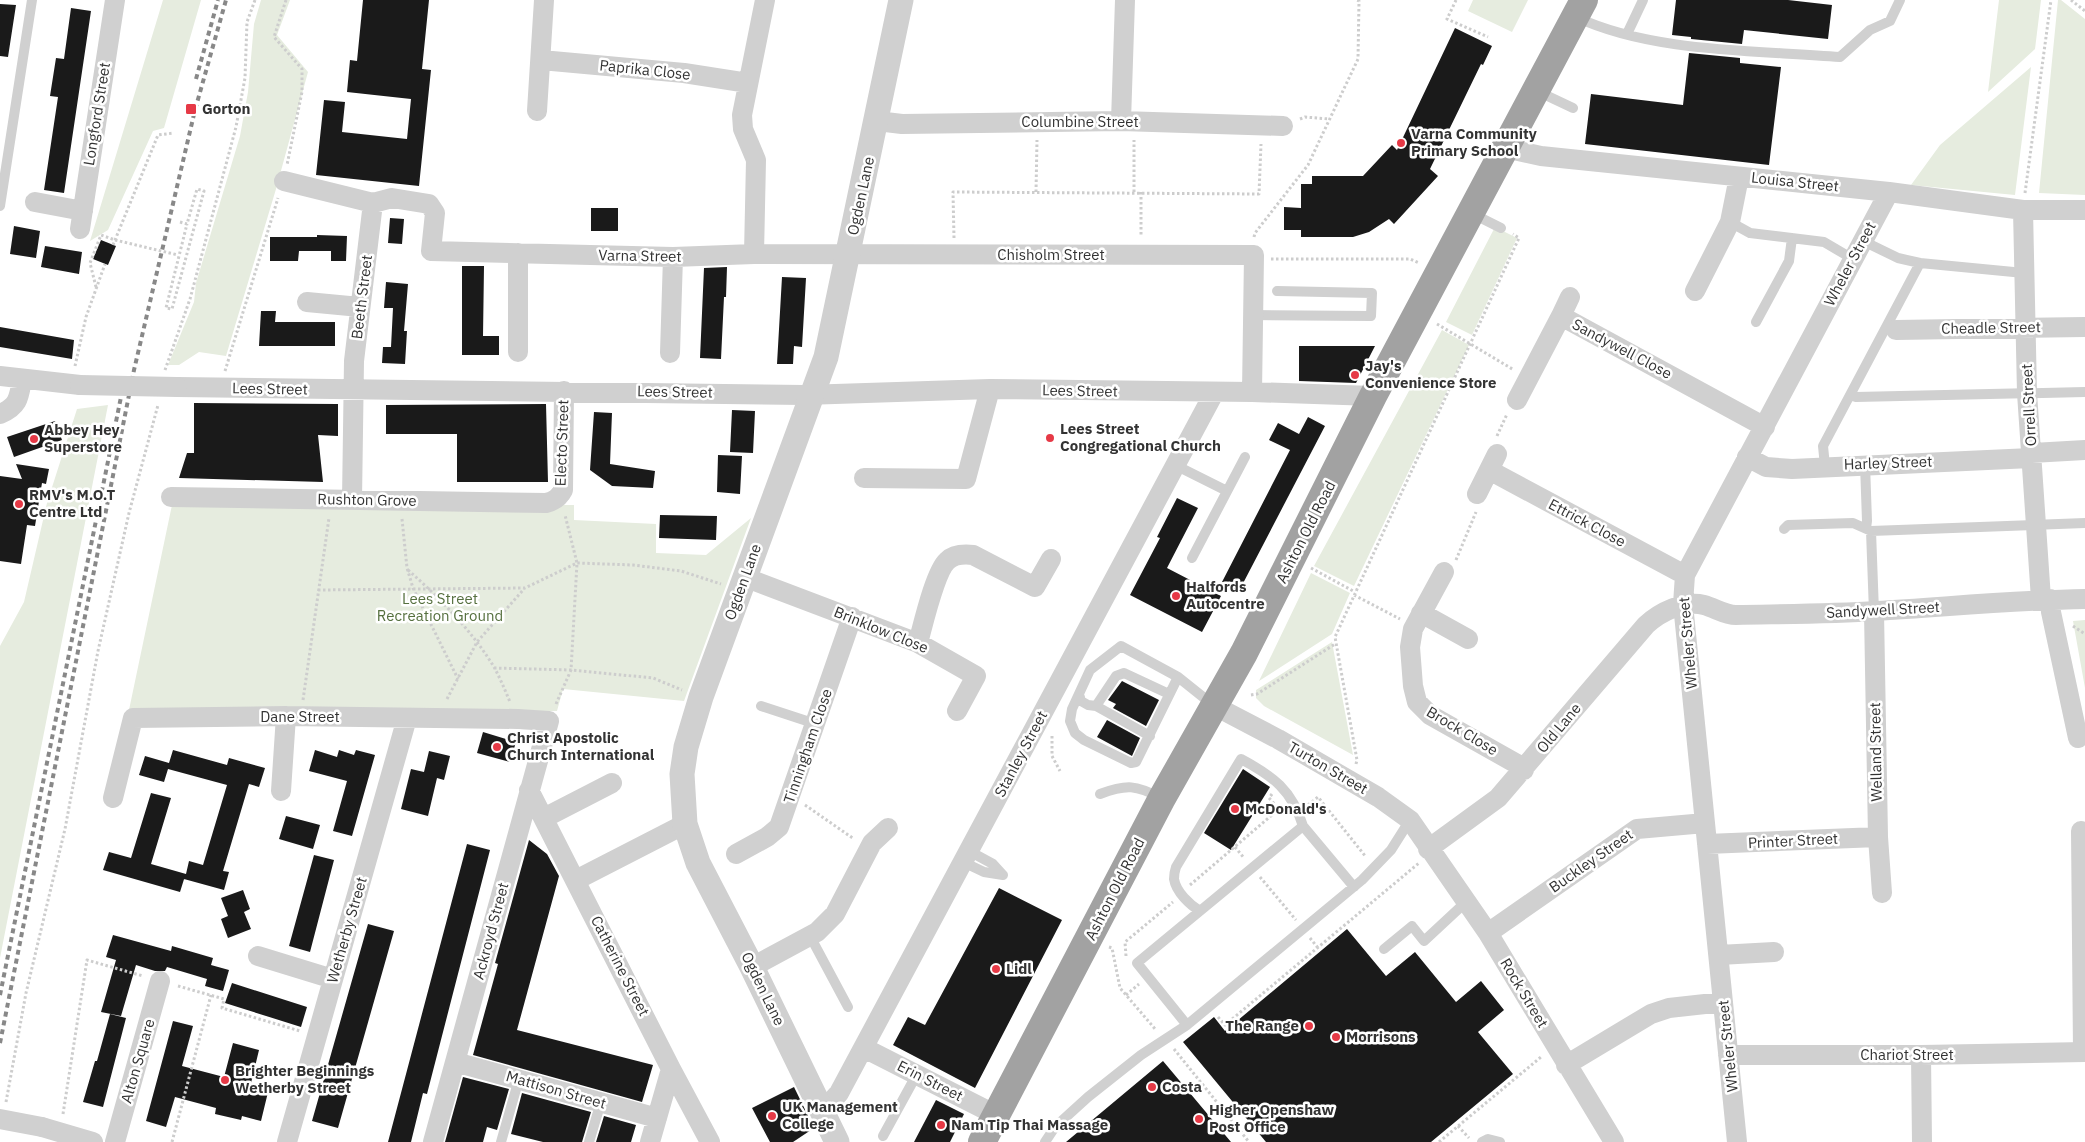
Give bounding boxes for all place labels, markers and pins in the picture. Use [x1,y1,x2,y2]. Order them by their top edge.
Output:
place label: Gorton [202,99,250,118]
marker: Gorton [184,102,198,116]
place label: Varna Community Primary School [1411,124,1537,160]
marker: Varna Community Primary School [1395,137,1407,149]
place label: Jay's Convenience Store [1365,356,1497,392]
marker: Jay's Convenience Store [1349,369,1361,381]
place label: Lees Street Congregational Church [1060,419,1221,455]
place label: Abbey Hey Superstore [44,420,122,456]
marker: Lees Street Congregational Church [1044,432,1056,444]
marker: Abbey Hey Superstore [28,433,40,445]
place label: RMV's M.O.T Centre Ltd [29,485,115,521]
marker: RMV's M.O.T Centre Ltd [13,498,25,510]
place label: Halfords Autocentre [1186,577,1265,613]
marker: Halfords Autocentre [1170,590,1182,602]
place label: Christ Apostolic Church International [507,728,655,764]
marker: Christ Apostolic Church International [491,741,503,753]
place label: McDonald's [1245,799,1327,818]
marker: McDonald's [1229,803,1241,815]
place label: Lidl [1006,959,1032,978]
marker: Lidl [990,963,1002,975]
place label: The Range [1225,1016,1299,1035]
marker: The Range [1303,1020,1315,1032]
place label: Morrisons [1346,1027,1416,1046]
marker: Morrisons [1330,1031,1342,1043]
place label: Brighter Beginnings Wetherby Street [235,1061,375,1097]
marker: Brighter Beginnings Wetherby Street [219,1074,231,1086]
place label: Costa [1162,1077,1202,1096]
marker: Costa [1146,1081,1158,1093]
place label: UK Management College [782,1097,898,1133]
place label: Higher Openshaw Post Office [1209,1100,1335,1136]
marker: UK Management College [766,1110,778,1122]
marker: Higher Openshaw Post Office [1193,1113,1205,1125]
place label: Nam Tip Thai Massage [951,1115,1108,1134]
marker: Nam Tip Thai Massage [935,1119,947,1131]

